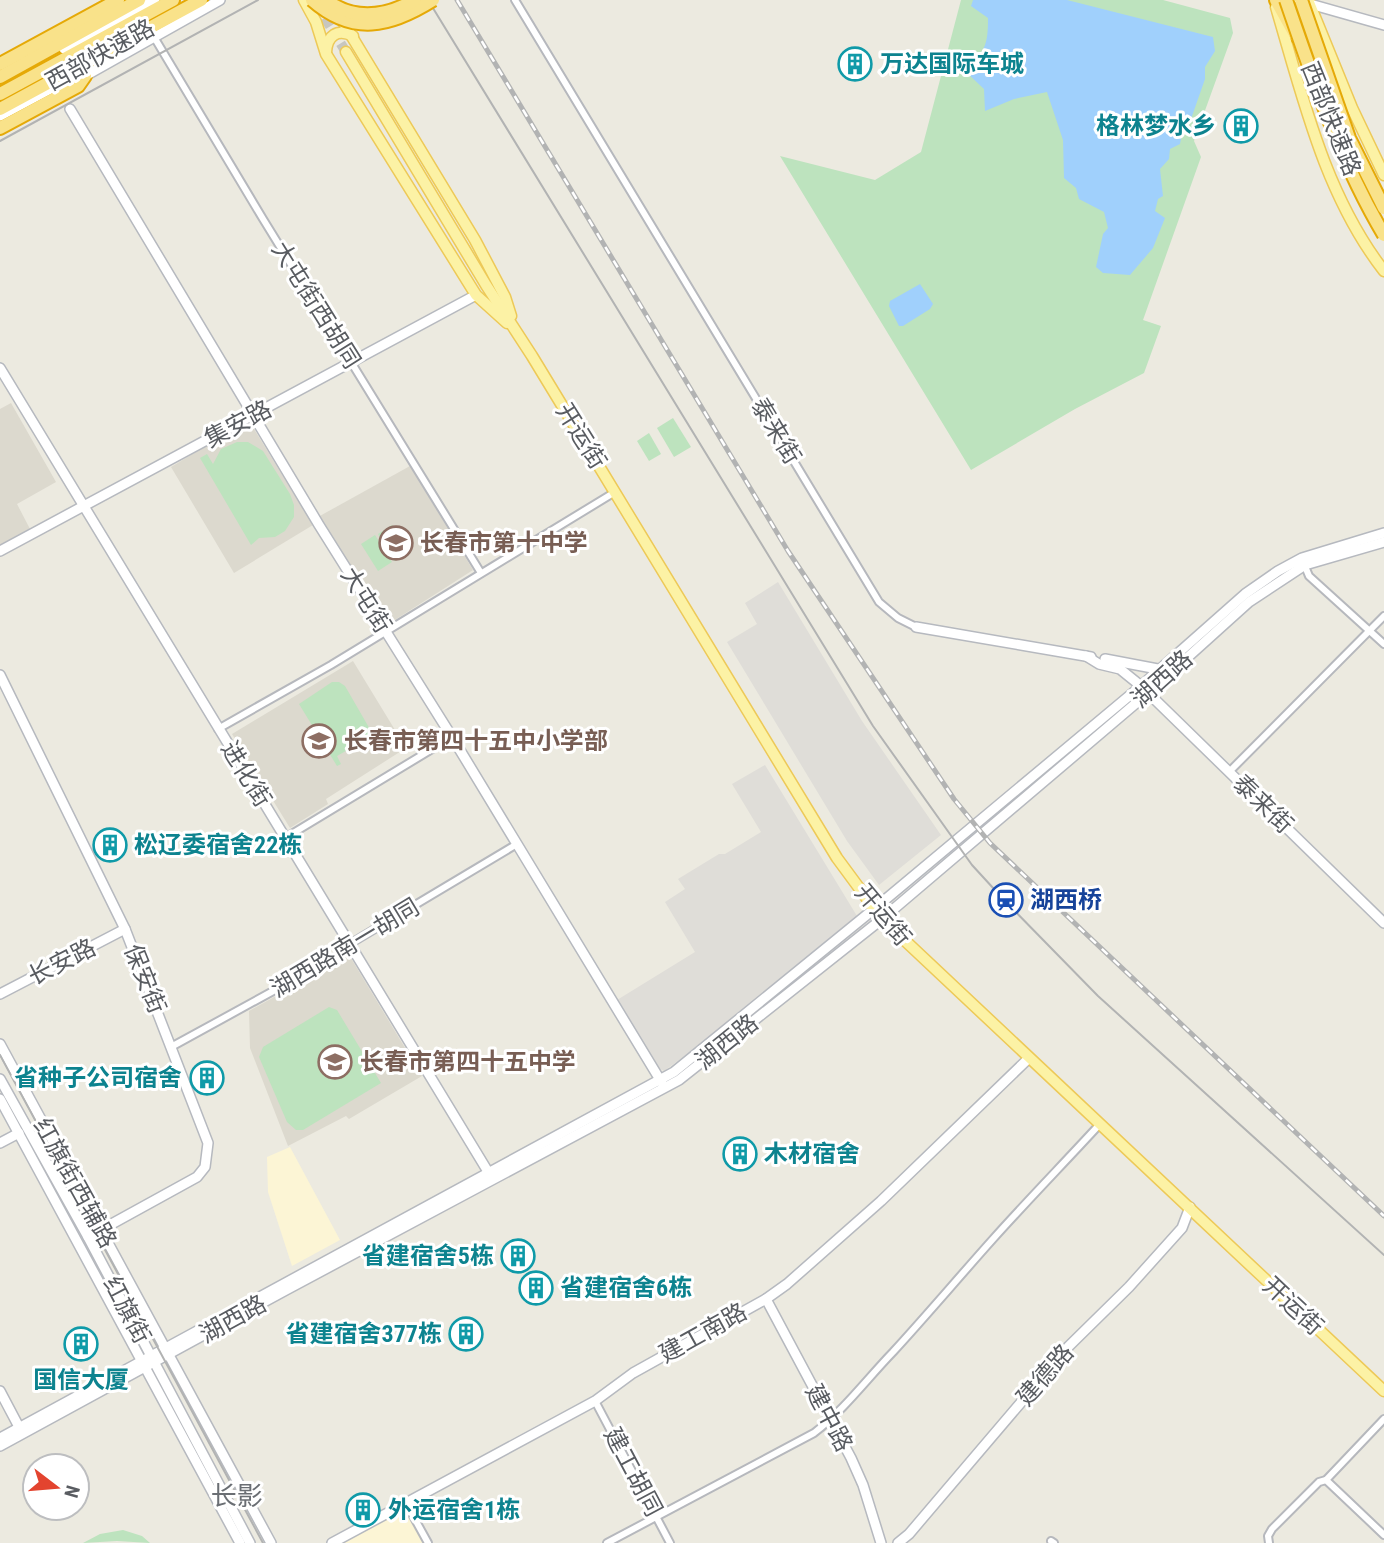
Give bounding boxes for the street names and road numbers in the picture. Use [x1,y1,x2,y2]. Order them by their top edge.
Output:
street label: 西部快速路 [41,14,159,96]
street label: 西部快速路 [1296,58,1366,180]
street label: 大屯街西胡同 [266,237,366,373]
street label: 泰来街 [745,393,807,469]
street label: 集安路 [200,395,276,453]
street label: 开运街 [550,398,612,474]
street label: 大屯街 [335,562,397,638]
street label: 湖西路 [1126,645,1198,713]
street label: 进化街 [215,736,277,812]
street label: 泰来街 [1227,769,1299,839]
street label: 开运街 [849,878,917,952]
street label: 湖西路南一胡同 [266,893,424,1003]
street label: 长安路 [24,933,100,991]
street label: 保安街 [119,940,171,1018]
street label: 湖西路 [690,1008,764,1076]
street label: 红旗街西辅路 [28,1113,122,1253]
street label: 开运街 [1257,1271,1329,1341]
street label: 红旗街 [98,1272,156,1348]
street label: 湖西路 [195,1289,271,1349]
street label: 建工南路 [654,1297,752,1369]
street label: 建德路 [1011,1339,1079,1411]
street label: 建中路 [800,1380,858,1456]
street label: 建工胡同 [598,1423,668,1521]

